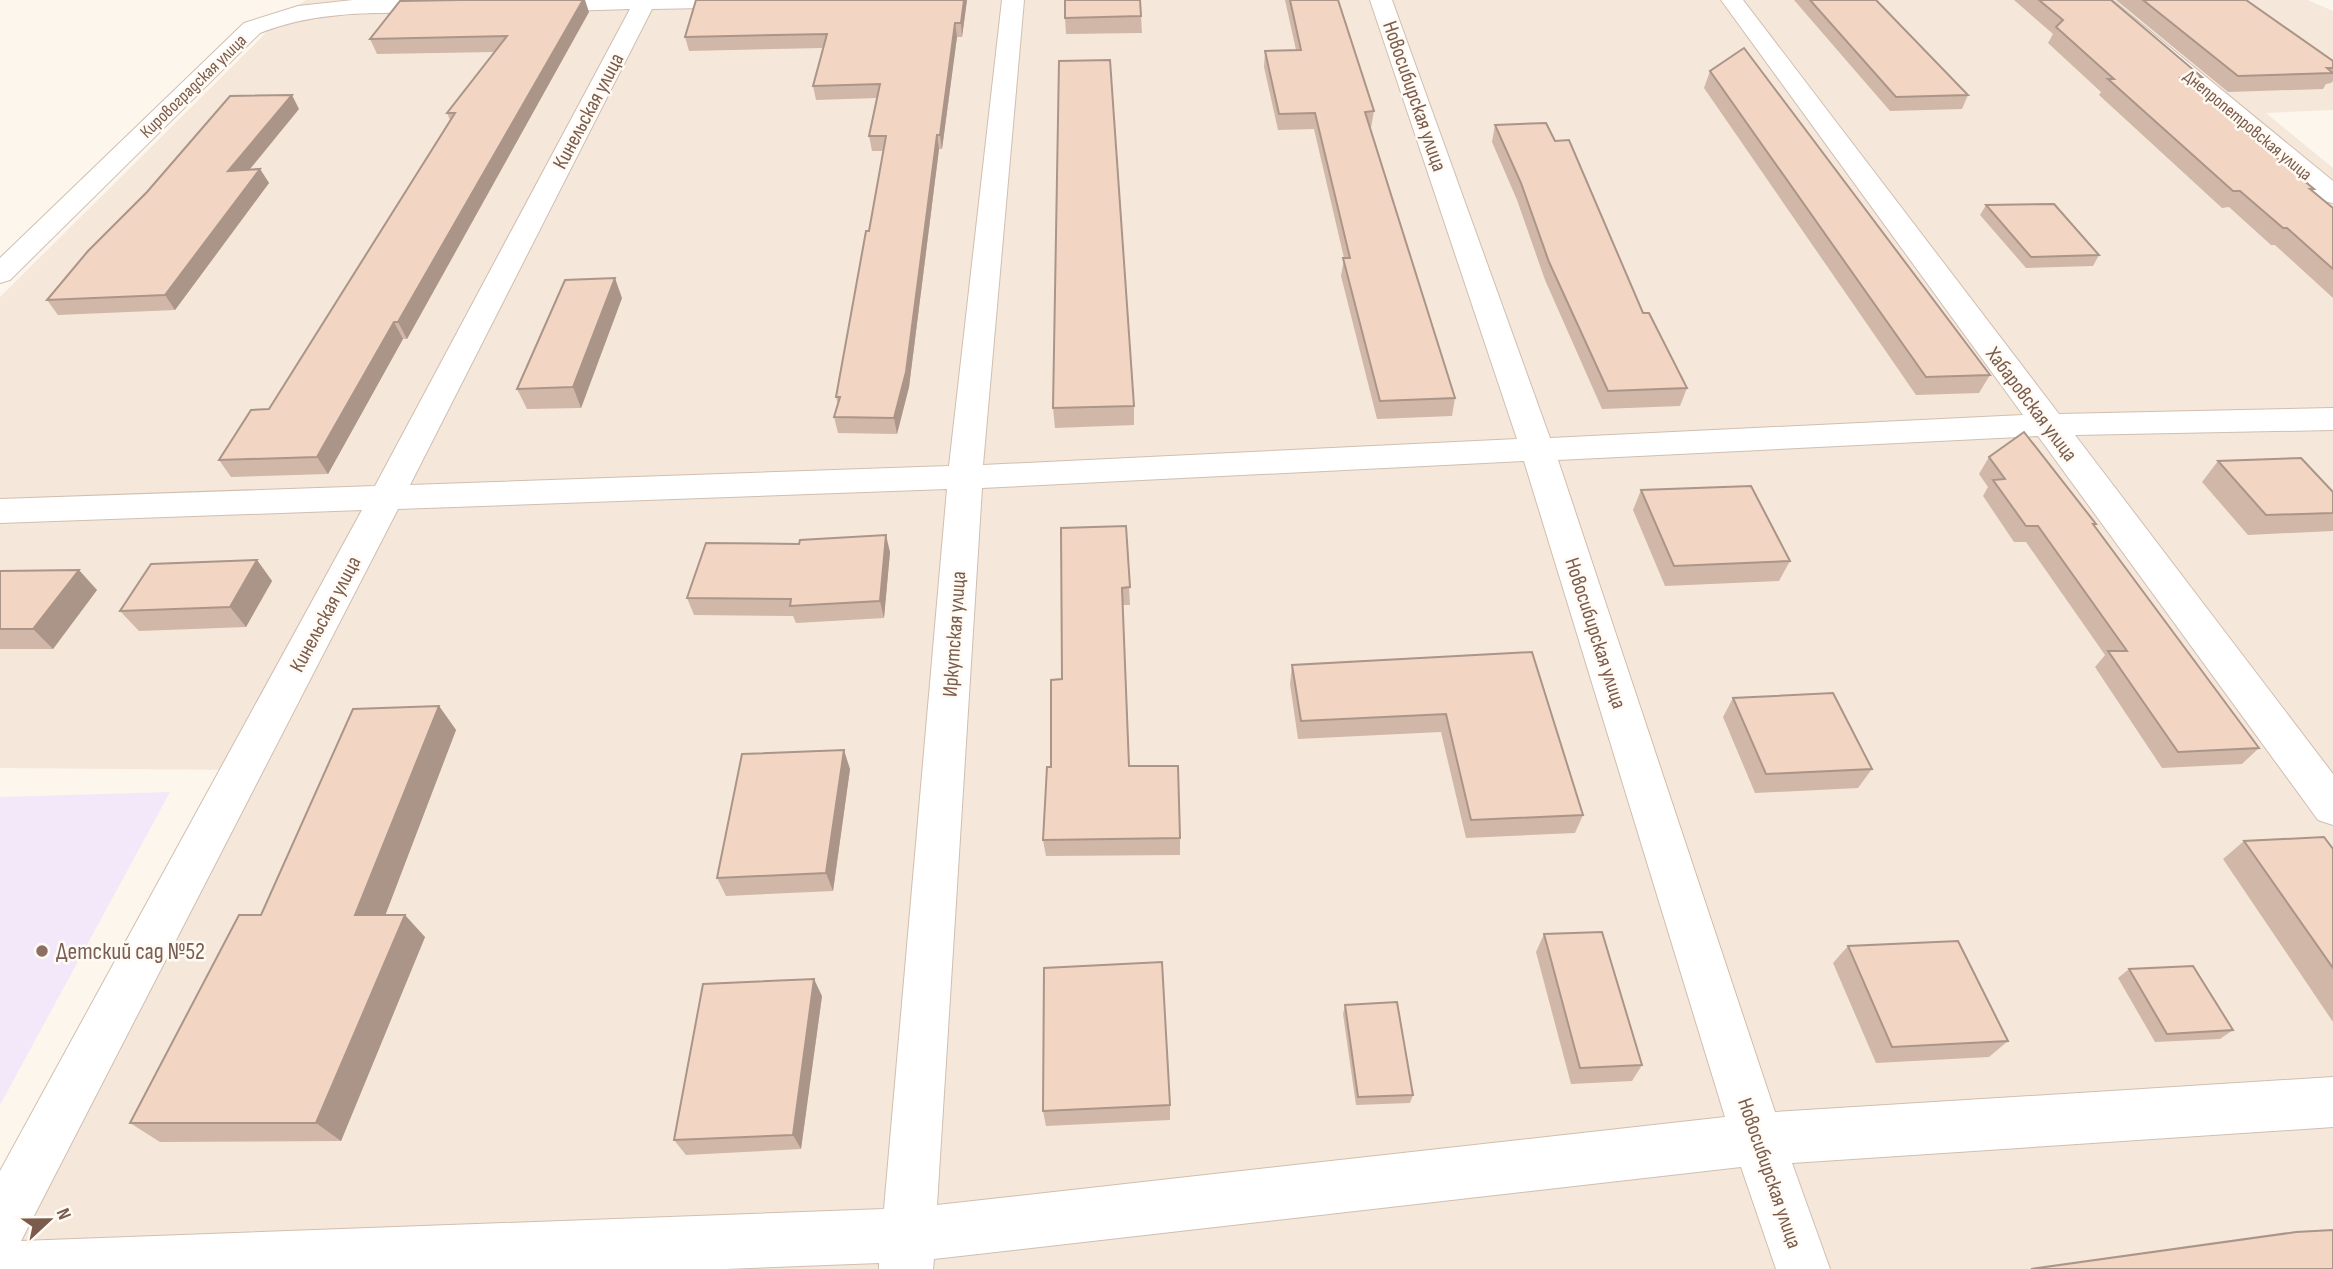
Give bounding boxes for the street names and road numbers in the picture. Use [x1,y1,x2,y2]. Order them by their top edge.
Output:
street label: Новосибирская улица [1377,18,1452,174]
street label: Кировоградская улица [136,30,251,142]
street label: Кинельская улица [547,49,629,173]
street label: Днепропетровская улица [2179,66,2316,185]
street label: Хабаровская улица [1980,341,2083,466]
street label: Кинельская улица [284,552,366,676]
street label: Новосибирская улица [1559,555,1632,712]
street label: Иркутская улица [938,570,971,698]
street label: Новосибирская улица [1732,1095,1807,1251]

